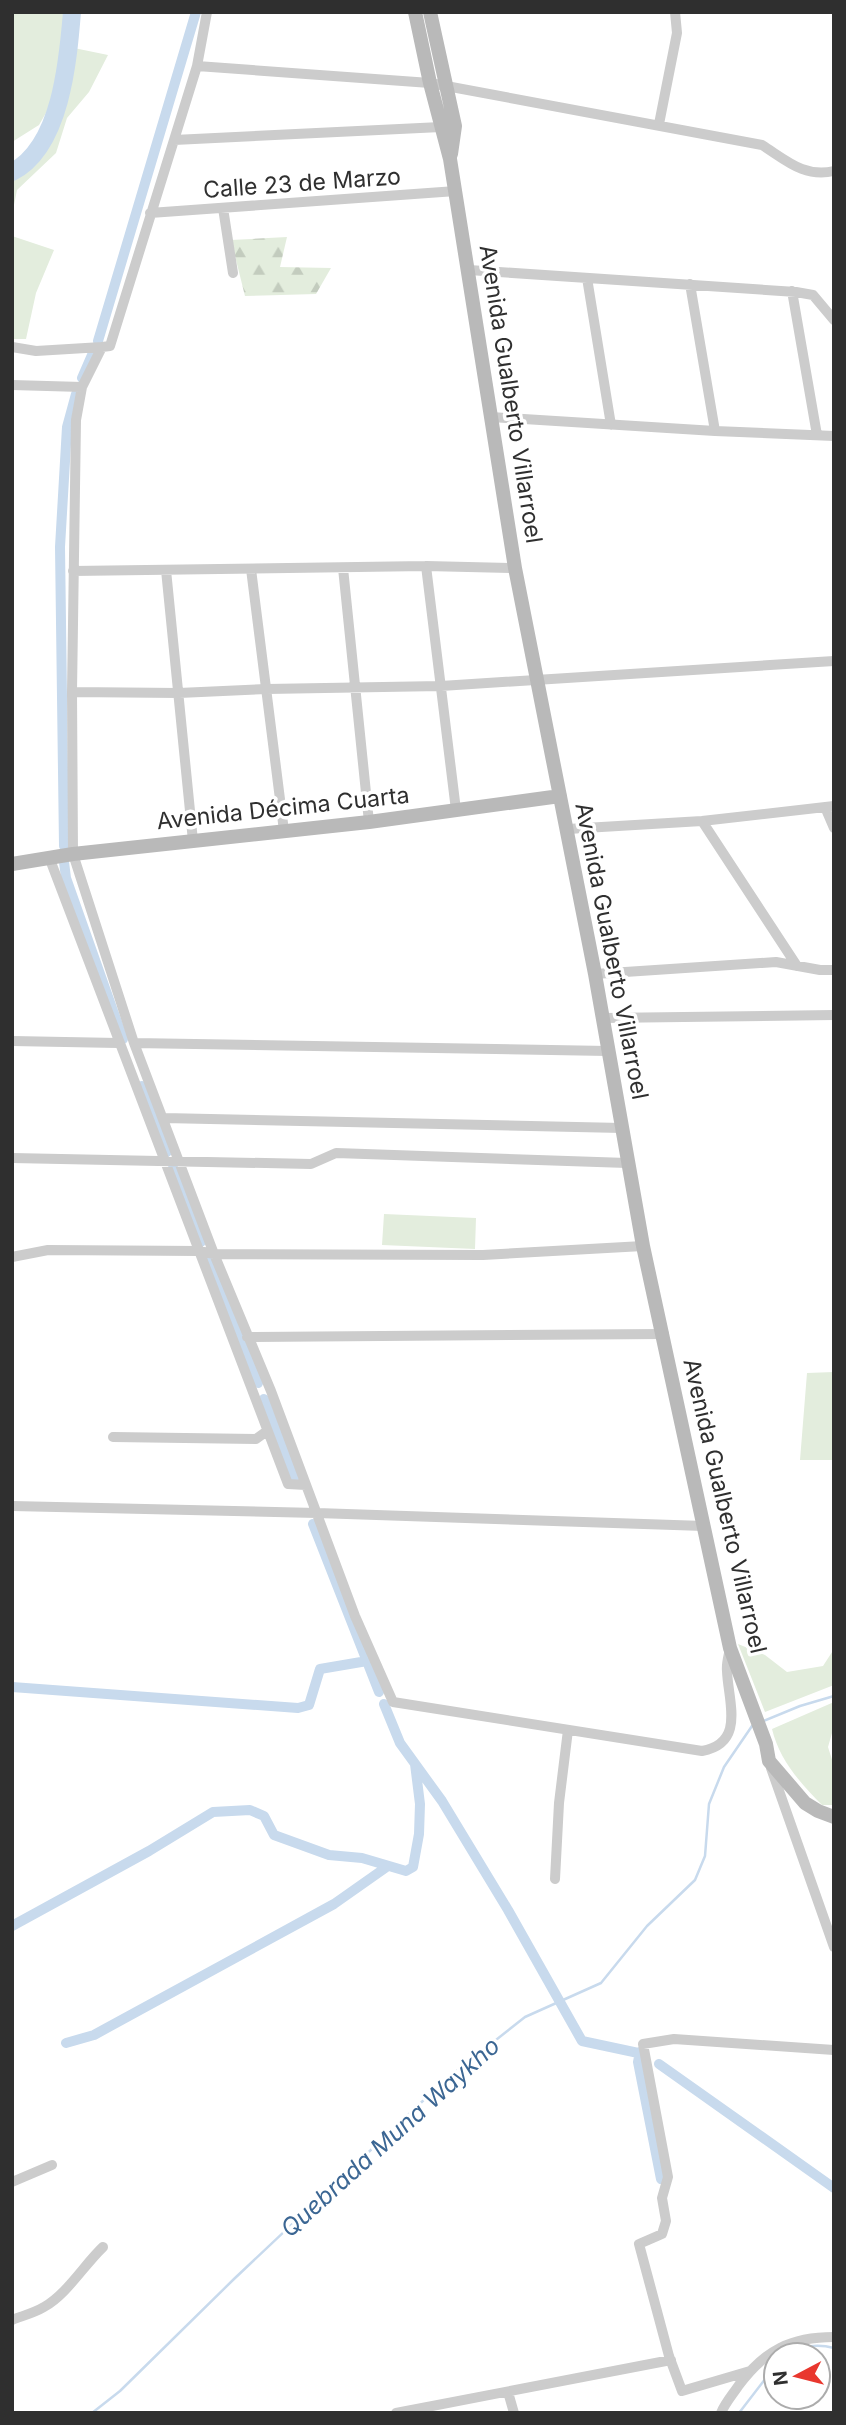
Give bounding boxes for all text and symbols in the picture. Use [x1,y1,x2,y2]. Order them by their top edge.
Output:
street label: Calle 23 de Marzo [202,162,402,204]
street label: Avenida Gualberto Villarroel [474,243,548,545]
street label: Avenida Décima Cuarta [155,781,411,835]
street label: Avenida Gualberto Villarroel [569,800,655,1102]
street label: Avenida Gualberto Villarroel [677,1356,773,1656]
water label: Quebrada Muna Waykho [275,2031,505,2243]
north arrow [762,2341,832,2411]
text: N [768,2369,793,2387]

